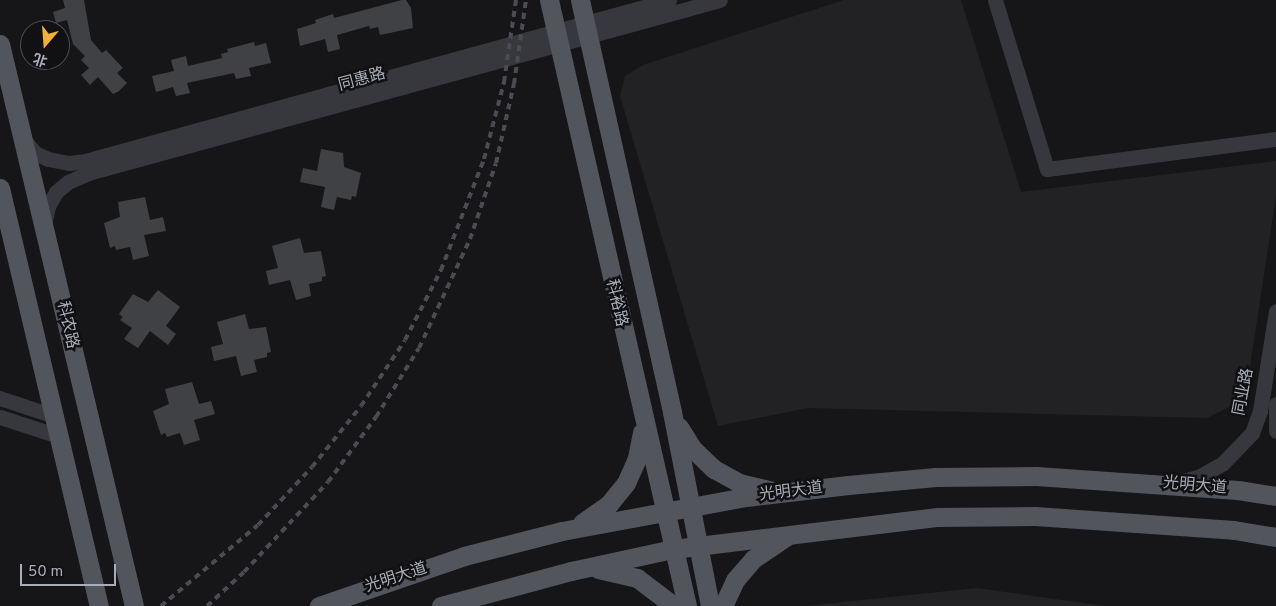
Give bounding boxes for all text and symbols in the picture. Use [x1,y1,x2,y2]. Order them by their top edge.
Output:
north arrow [20,20,70,70]
text: 北 [31,49,50,69]
street label: 同惠路 [336,65,388,95]
street label: 科裕路 [601,277,631,329]
street label: 科农路 [52,299,82,351]
street label: 同业路 [1230,367,1258,417]
street label: 光明大道 [1162,474,1228,498]
street label: 光明大道 [758,479,824,505]
scale bar [22,554,119,586]
street label: 光明大道 [363,559,429,597]
text: 50 m [28,563,63,582]

